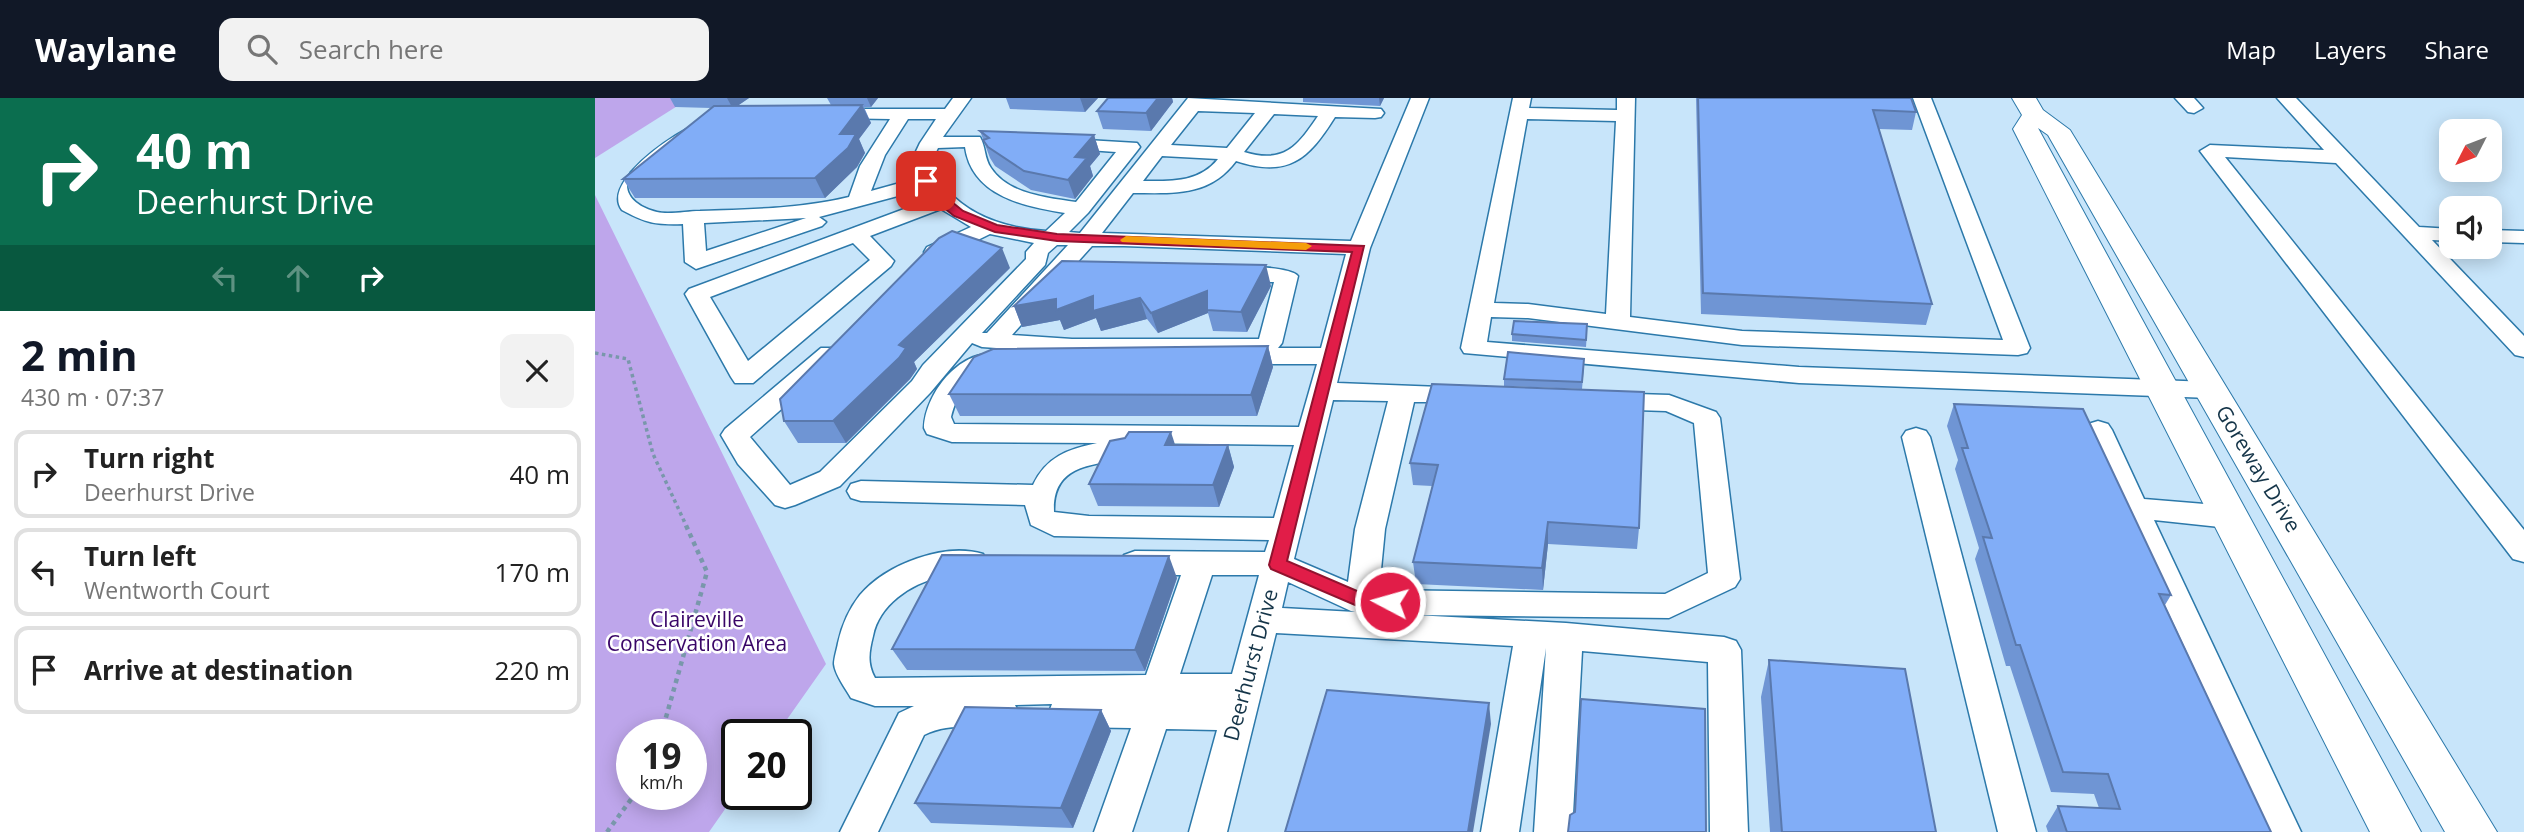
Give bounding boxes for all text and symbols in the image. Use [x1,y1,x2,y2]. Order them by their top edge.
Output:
search box [219,18,709,81]
text: Waylane [35,27,177,72]
icon: search [243,30,281,68]
text: Search here [299,31,444,67]
text: Map [2226,33,2276,66]
text: Layers [2314,33,2387,66]
text: Share [2425,33,2489,66]
text: 40 m [136,117,253,183]
north arrow [2439,119,2503,182]
map controls [2439,119,2502,259]
icon: right [21,126,112,217]
pin [896,151,956,211]
icon: arrive [907,162,945,200]
text: Deerhurst Drive [136,180,374,223]
button: sound [2439,196,2502,259]
icon: left [206,259,244,297]
icon: ahead [279,259,317,297]
icon: right [352,259,390,297]
text: 2 min [21,326,138,383]
button: close [500,334,574,408]
text: 430 m · 07:37 [21,381,164,413]
street label: Goreway Drive [2210,400,2308,537]
text: Turn right [84,440,215,476]
icon: right [25,455,63,493]
text: 40 m [509,456,570,492]
text: Deerhurst Drive [84,476,255,508]
text: Turn left [84,538,196,574]
icon: left [25,553,63,591]
text: 170 m [495,554,570,590]
position arrow [1353,565,1427,639]
text: Wentworth Court [84,574,270,606]
street label: Deerhurst Drive [1216,586,1284,744]
park label: Claireville Conservation Area [607,605,787,657]
icon: arrive [25,651,63,689]
text: Arrive at destination [84,652,353,688]
text: 220 m [495,652,570,688]
speed limit sign: 20 [721,719,812,810]
text: 19 [641,732,682,779]
text: km/h [640,770,683,794]

